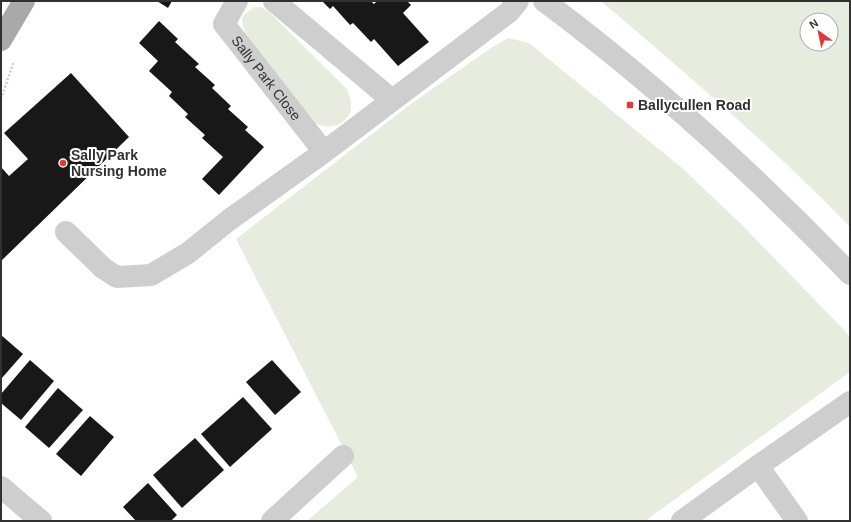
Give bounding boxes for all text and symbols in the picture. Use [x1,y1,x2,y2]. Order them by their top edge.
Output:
north arrow [799,12,839,52]
text: N [807,16,820,31]
street label: Sally Park Close [228,33,304,124]
place label: Ballycullen Road [638,97,751,113]
marker: Ballycullen Road [625,100,635,110]
place label: Sally Park Nursing Home [71,147,167,179]
marker: Sally Park Nursing Home [58,158,68,168]

